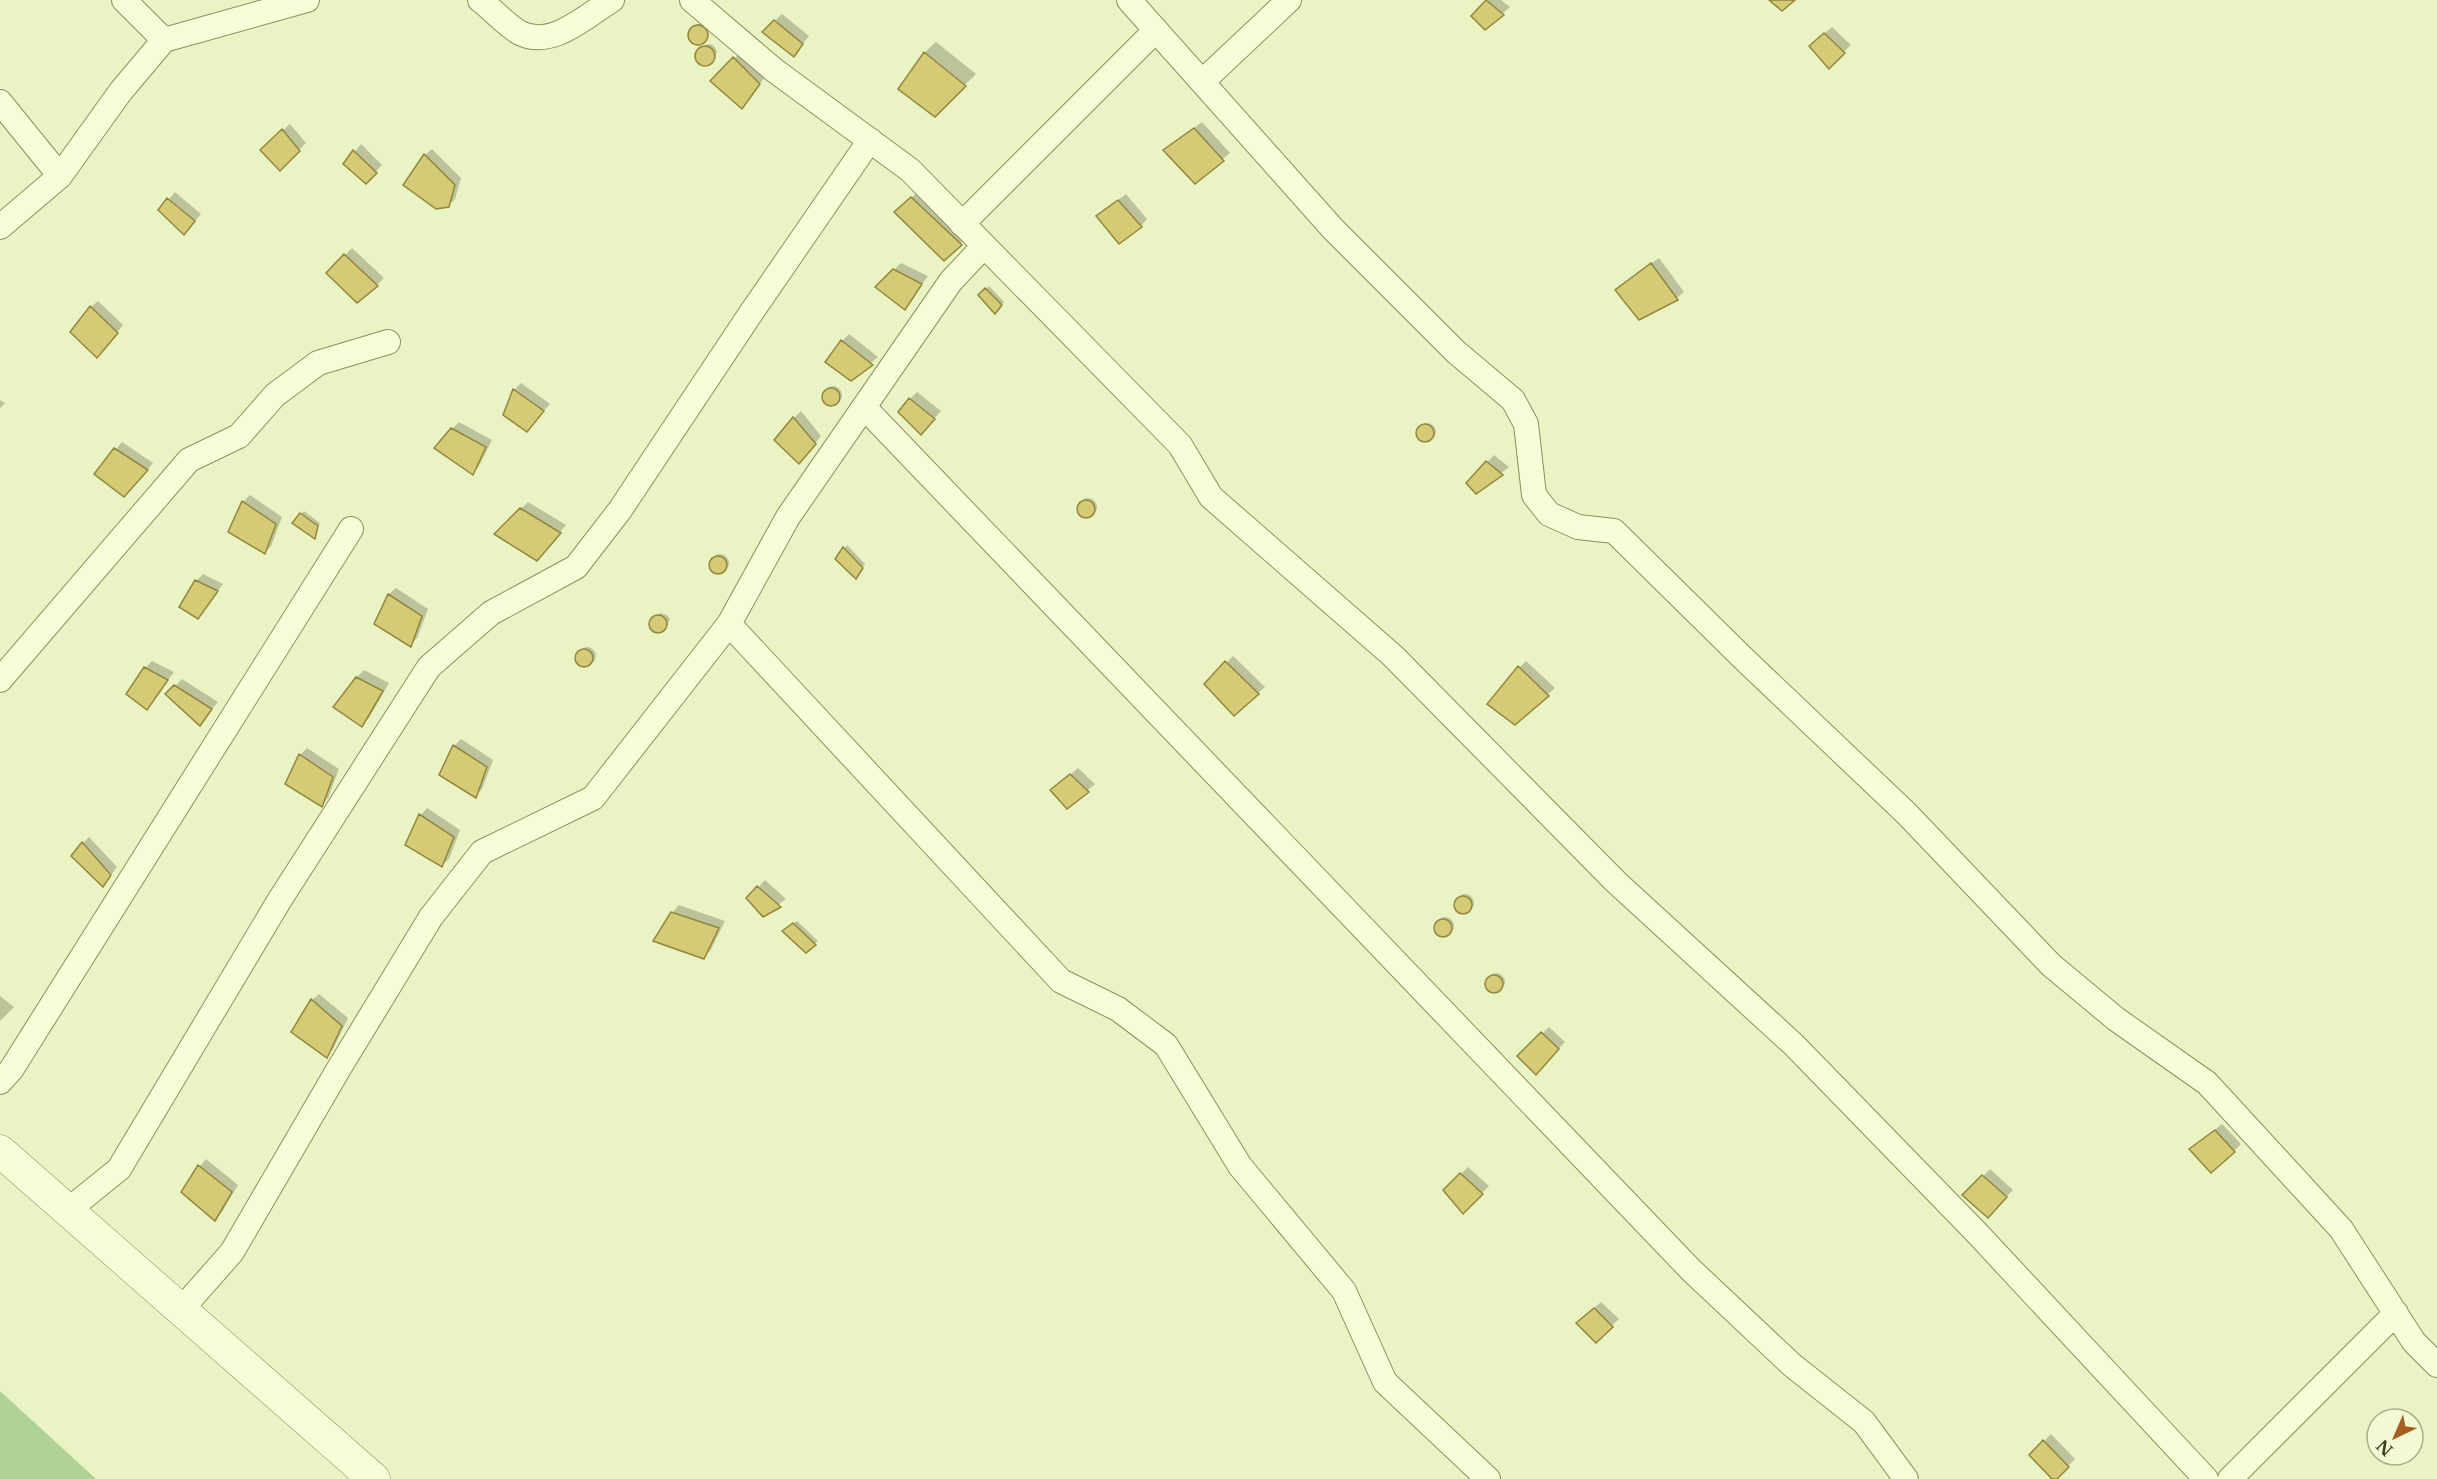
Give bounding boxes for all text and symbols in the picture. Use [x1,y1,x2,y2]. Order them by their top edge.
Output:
north arrow [2365,1407,2425,1467]
text: N [2372,1435,2397,1460]

